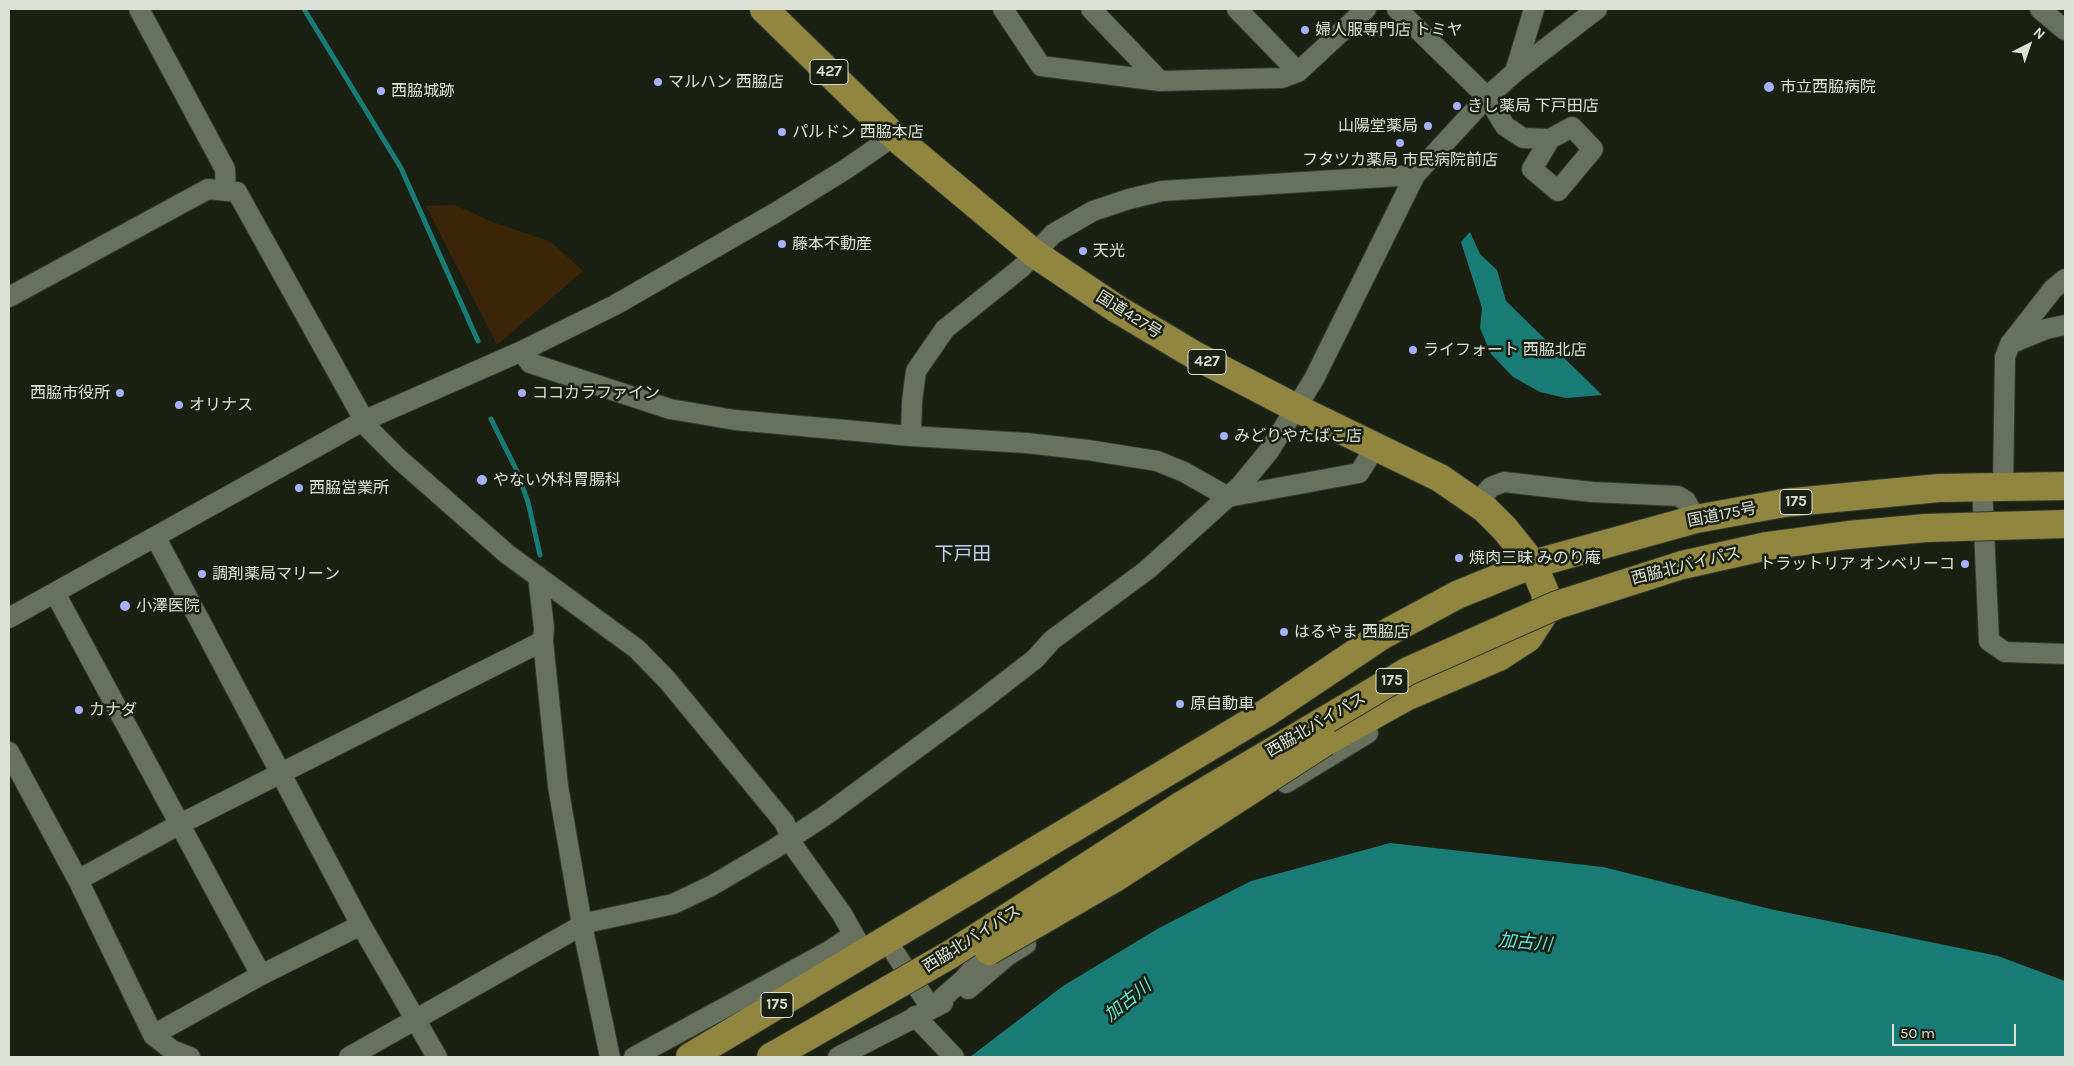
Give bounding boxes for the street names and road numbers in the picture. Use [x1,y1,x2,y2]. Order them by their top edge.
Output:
road number: 427 [810,60,848,84]
street label: 国道427号 [1093,287,1165,343]
road number: 427 [1188,350,1226,374]
road number: 175 [1780,490,1812,514]
street label: 国道175号 [1686,499,1758,531]
street label: 西脇北バイパス [1629,543,1743,589]
road number: 175 [1376,668,1408,694]
street label: 西脇北バイパス [1263,689,1369,761]
street label: 西脇北バイパス [919,901,1025,977]
road number: 175 [761,992,793,1018]

